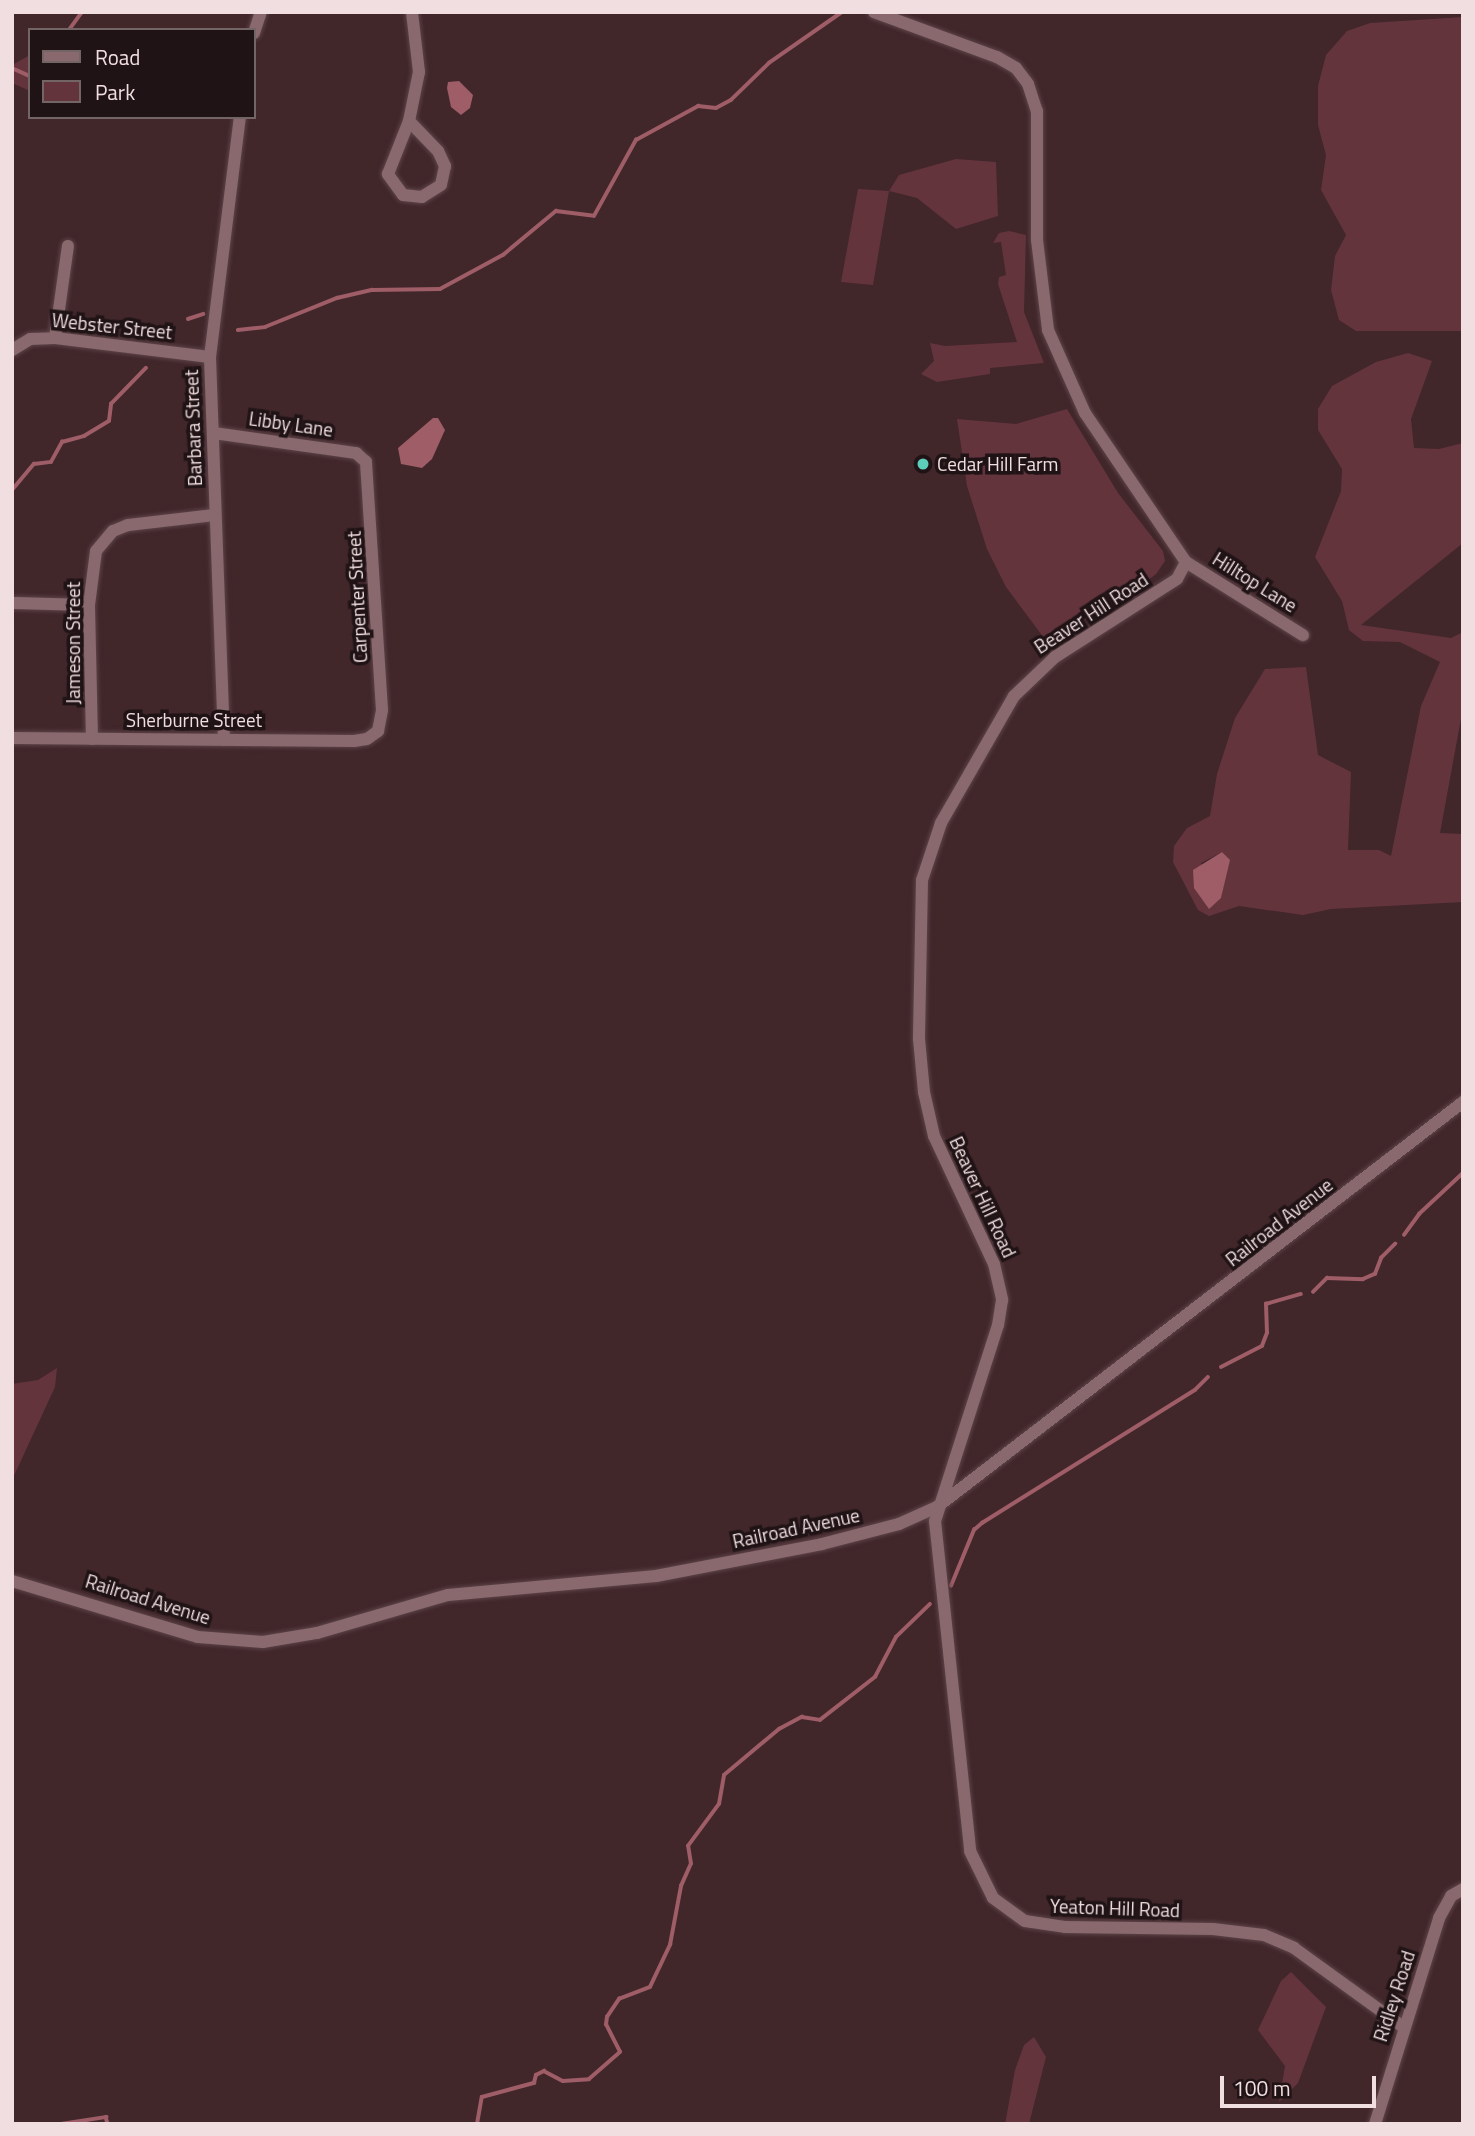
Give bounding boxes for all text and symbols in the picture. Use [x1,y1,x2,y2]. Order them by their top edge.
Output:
legend [28,28,256,119]
text: Road [95,41,140,73]
text: Park [95,76,135,108]
street label: Webster Street [51,308,173,344]
street label: Barbara Street [180,369,206,487]
street label: Libby Lane [247,407,335,441]
place label: Cedar Hill Farm [937,453,1058,475]
marker: Cedar Hill Farm [915,456,931,472]
street label: Carpenter Street [342,530,372,664]
street label: Hilltop Lane [1209,547,1301,617]
street label: Beaver Hill Road [1030,568,1152,658]
street label: Jameson Street [62,582,84,704]
street label: Sherburne Street [126,709,262,731]
street label: Beaver Hill Road [945,1133,1021,1261]
street label: Railroad Avenue [1221,1173,1337,1271]
street label: Railroad Avenue [730,1503,862,1553]
street label: Railroad Avenue [83,1569,213,1629]
street label: Yeaton Hill Road [1050,1894,1180,1922]
street label: Ridley Road [1369,1948,1419,2044]
scale bar [1223,2062,1379,2106]
text: 100 m [1233,2072,1290,2104]

